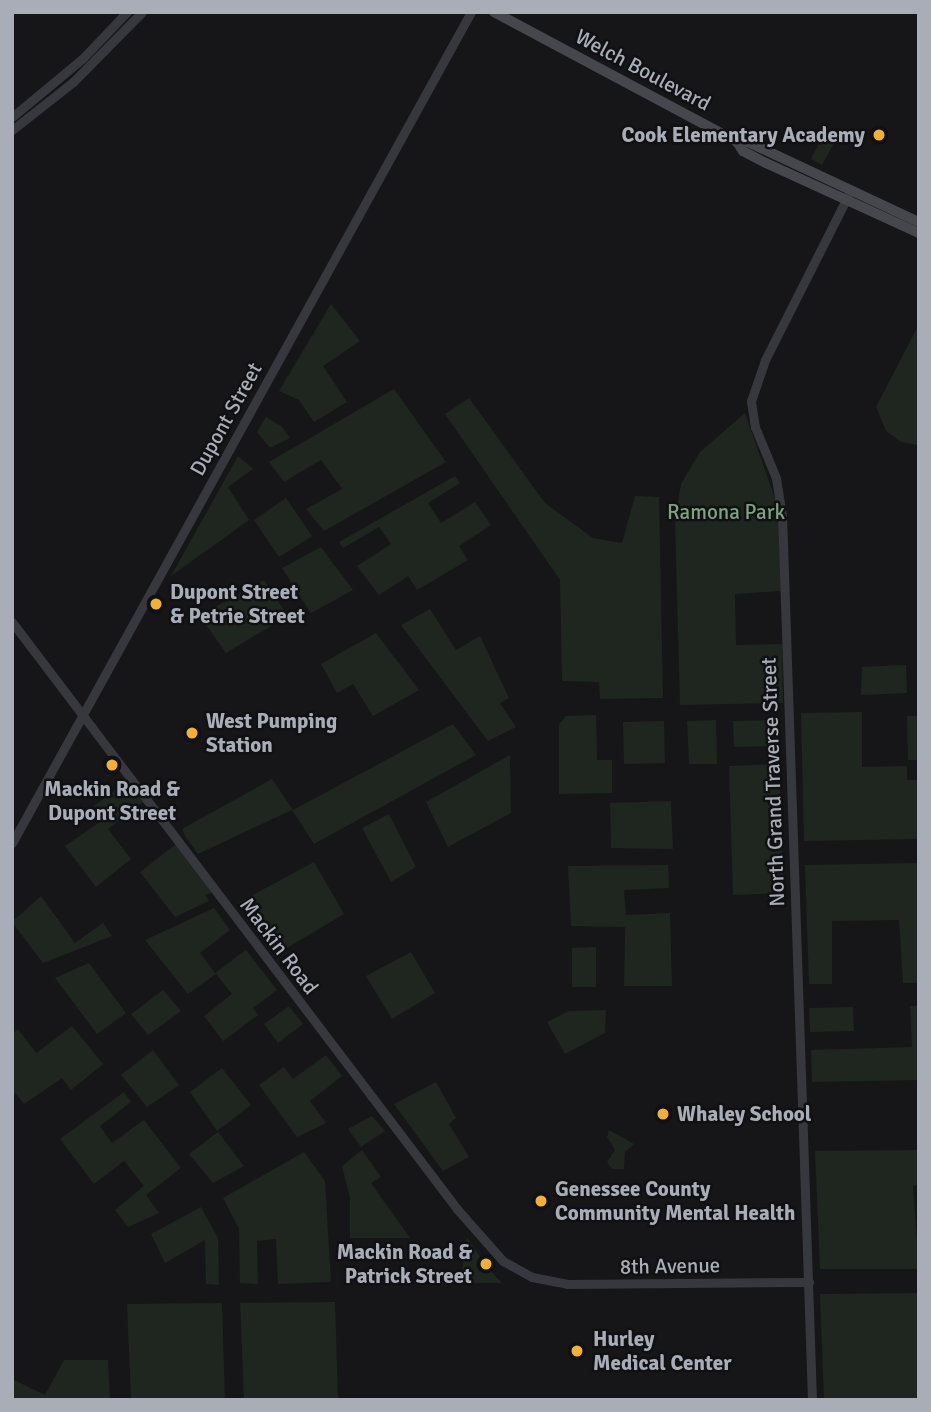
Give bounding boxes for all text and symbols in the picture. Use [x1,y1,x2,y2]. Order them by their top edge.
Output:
street label: Welch Boulevard [571,24,715,116]
place label: Cook Elementary Academy [622,122,865,148]
marker: Cook Elementary Academy [871,127,887,143]
street label: Dupont Street [185,358,267,480]
park label: Ramona Park [667,499,785,525]
place label: Dupont Street & Petrie Street [170,579,305,629]
marker: Dupont Street & Petrie Street [148,596,164,612]
street label: North Grand Traverse Street [756,657,790,907]
place label: West Pumping Station [206,708,337,758]
marker: West Pumping Station [184,725,200,741]
marker: Mackin Road & Dupont Street [104,757,120,773]
place label: Mackin Road & Dupont Street [44,776,180,826]
street label: Mackin Road [234,893,324,999]
place label: Whaley School [677,1101,811,1127]
marker: Whaley School [655,1106,671,1122]
place label: Genessee County Community Mental Health [555,1176,795,1226]
marker: Genessee County Community Mental Health [533,1193,549,1209]
place label: Mackin Road & Patrick Street [337,1239,472,1289]
street label: 8th Avenue [620,1253,720,1279]
marker: Mackin Road & Patrick Street [478,1256,494,1272]
place label: Hurley Medical Center [593,1326,731,1376]
marker: Hurley Medical Center [567,1341,587,1361]

